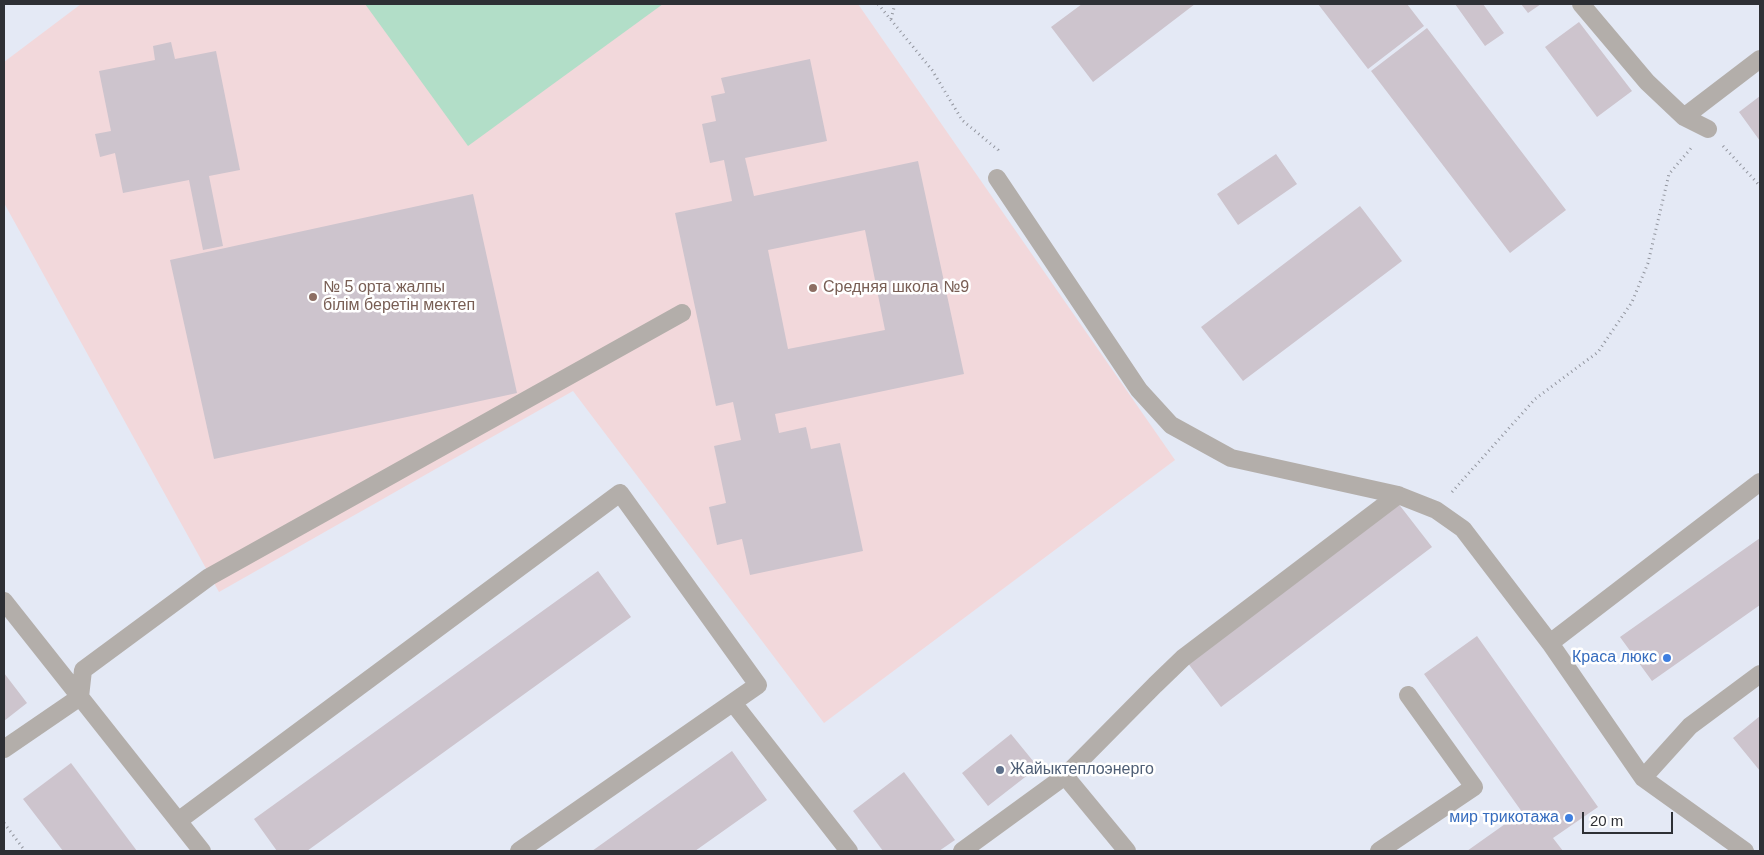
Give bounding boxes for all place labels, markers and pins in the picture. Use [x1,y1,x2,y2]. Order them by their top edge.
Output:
place label: № 5 орта жалпы білім беретін мектеп [323,278,475,316]
place label: Средняя школа №9 [823,278,969,298]
marker: Средняя школа №9 [807,282,819,294]
marker: № 5 орта жалпы білім беретін мектеп [307,291,319,303]
place label: Краса люкс [1572,648,1657,668]
marker: Краса люкс [1661,652,1673,664]
place label: Жайыктеплоэнерго [1010,760,1154,780]
marker: Жайыктеплоэнерго [994,764,1006,776]
place label: мир трикотажа [1449,808,1559,828]
marker: мир трикотажа [1563,812,1575,824]

